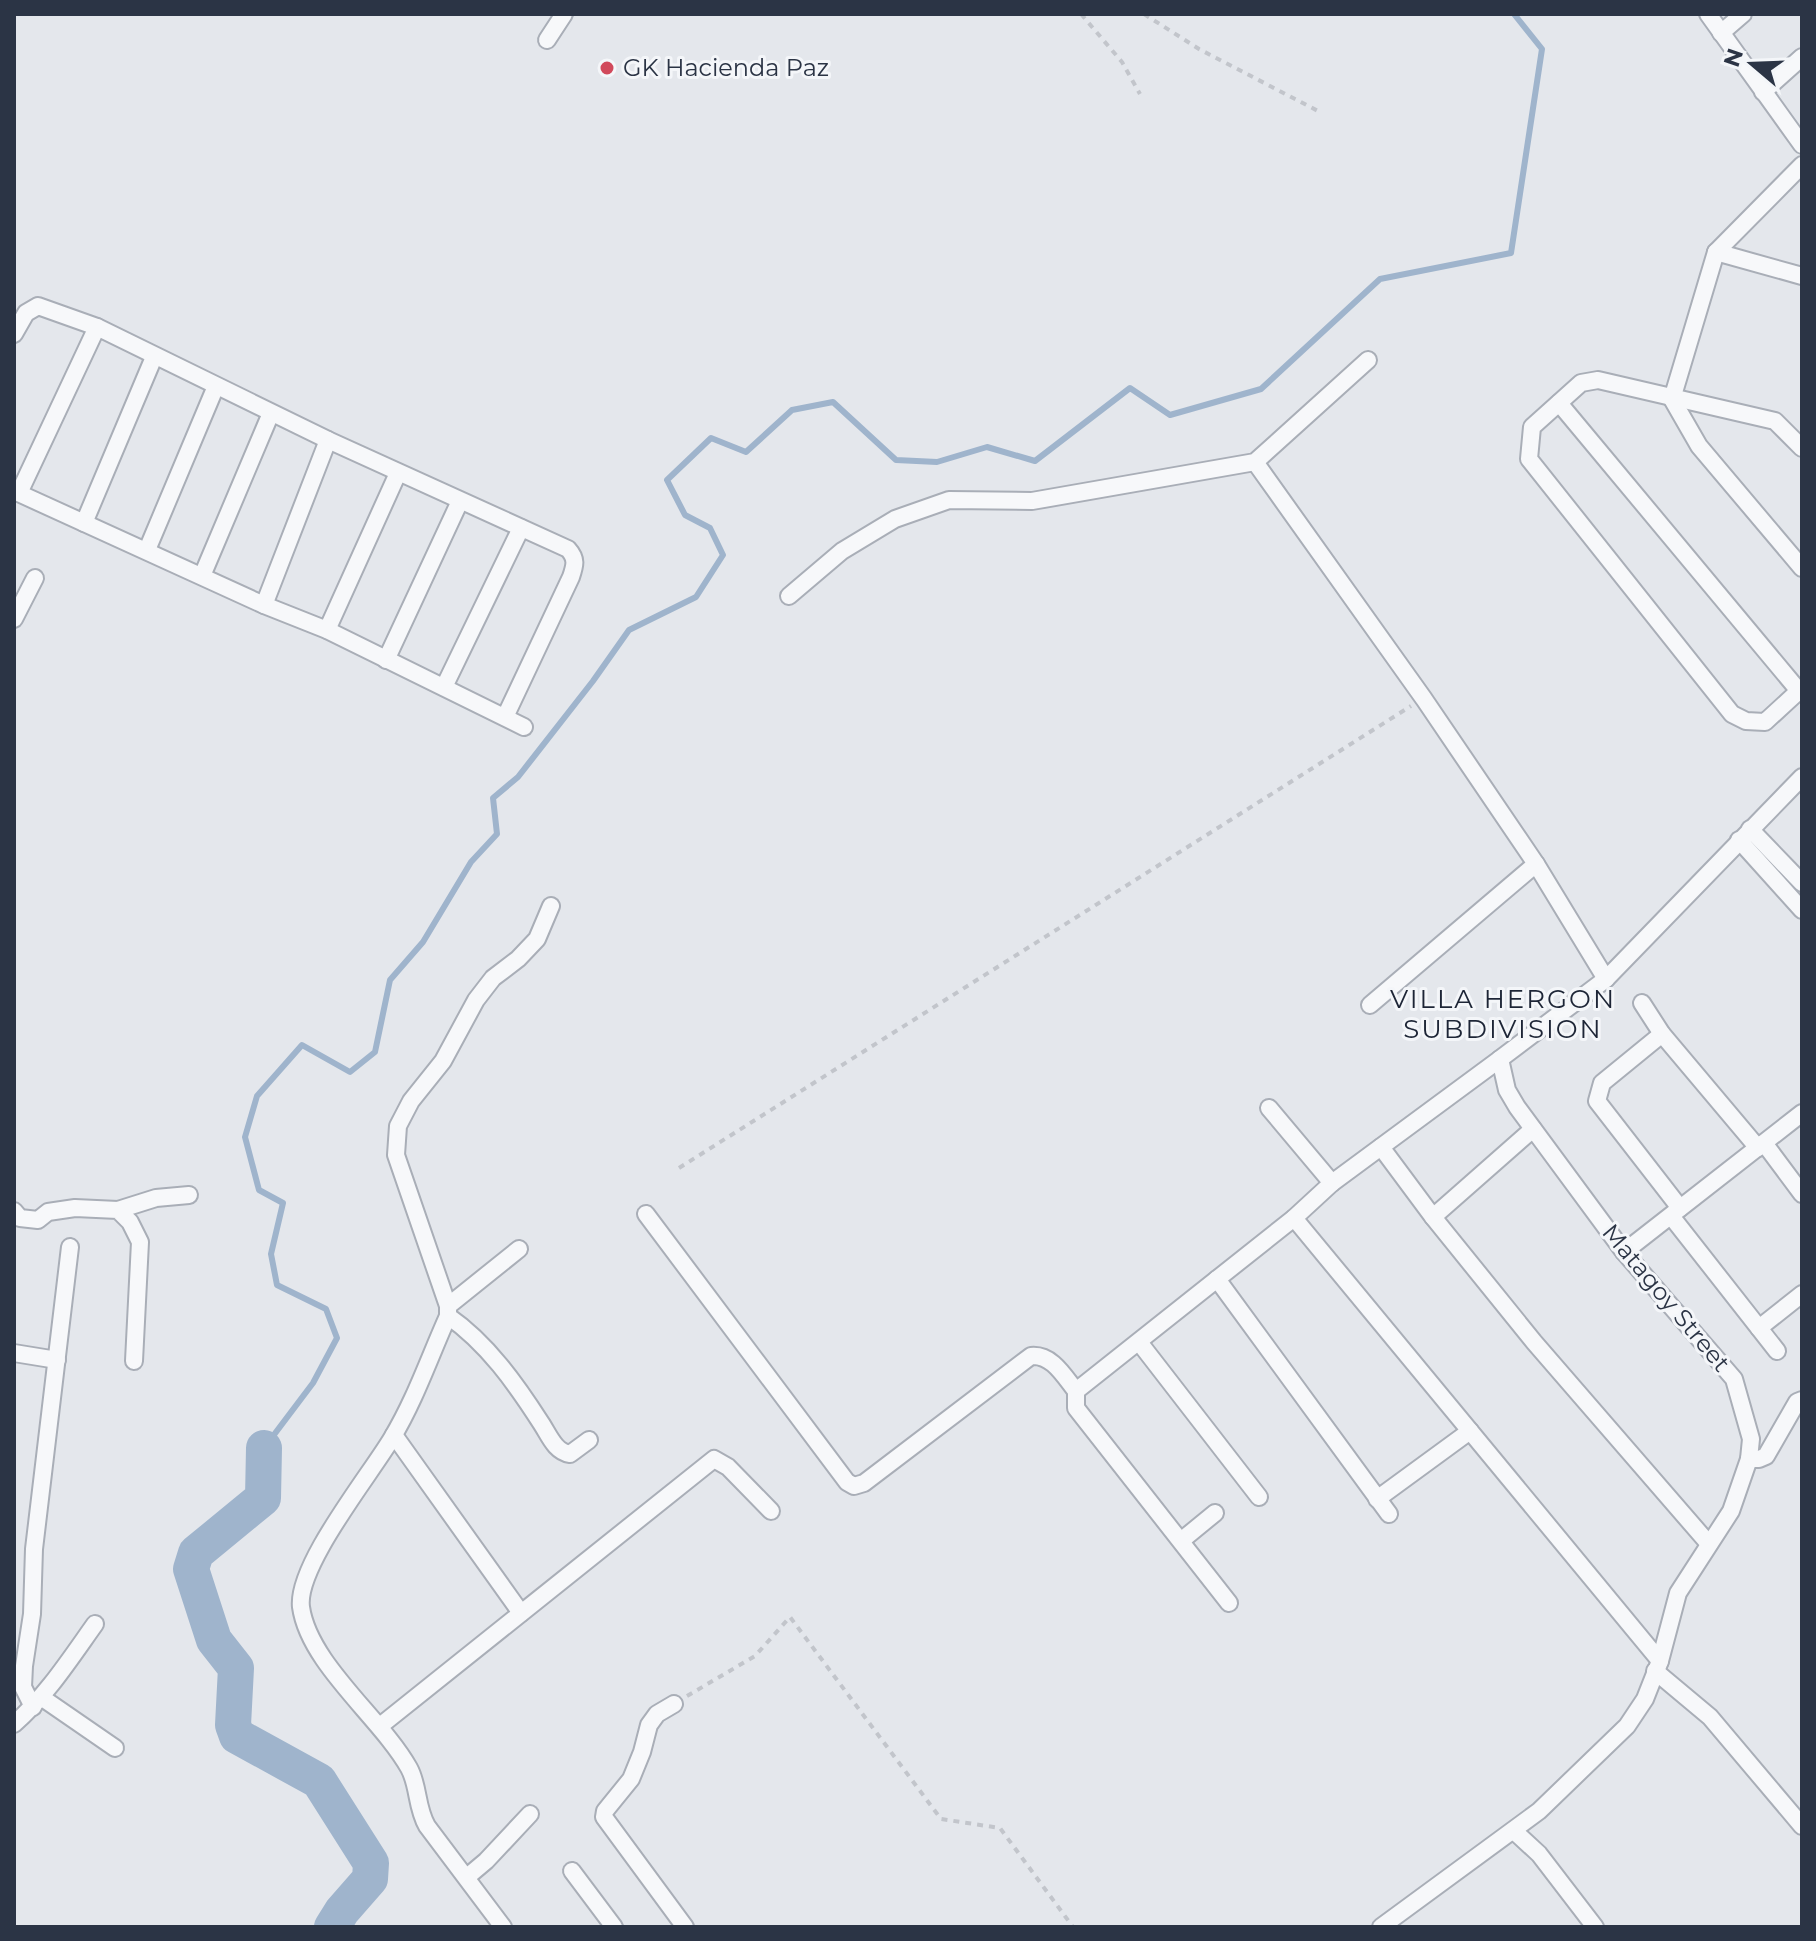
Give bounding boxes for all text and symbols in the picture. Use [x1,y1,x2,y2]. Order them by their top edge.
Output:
north arrow [1712,24,1792,104]
text: N [1718,45,1749,70]
place label: GK Hacienda Paz [623,53,829,82]
marker: GK Hacienda Paz [598,59,616,77]
district label: VILLA HERGON SUBDIVISION [1390,983,1616,1045]
street label: Matagoy Street [1596,1218,1737,1377]

